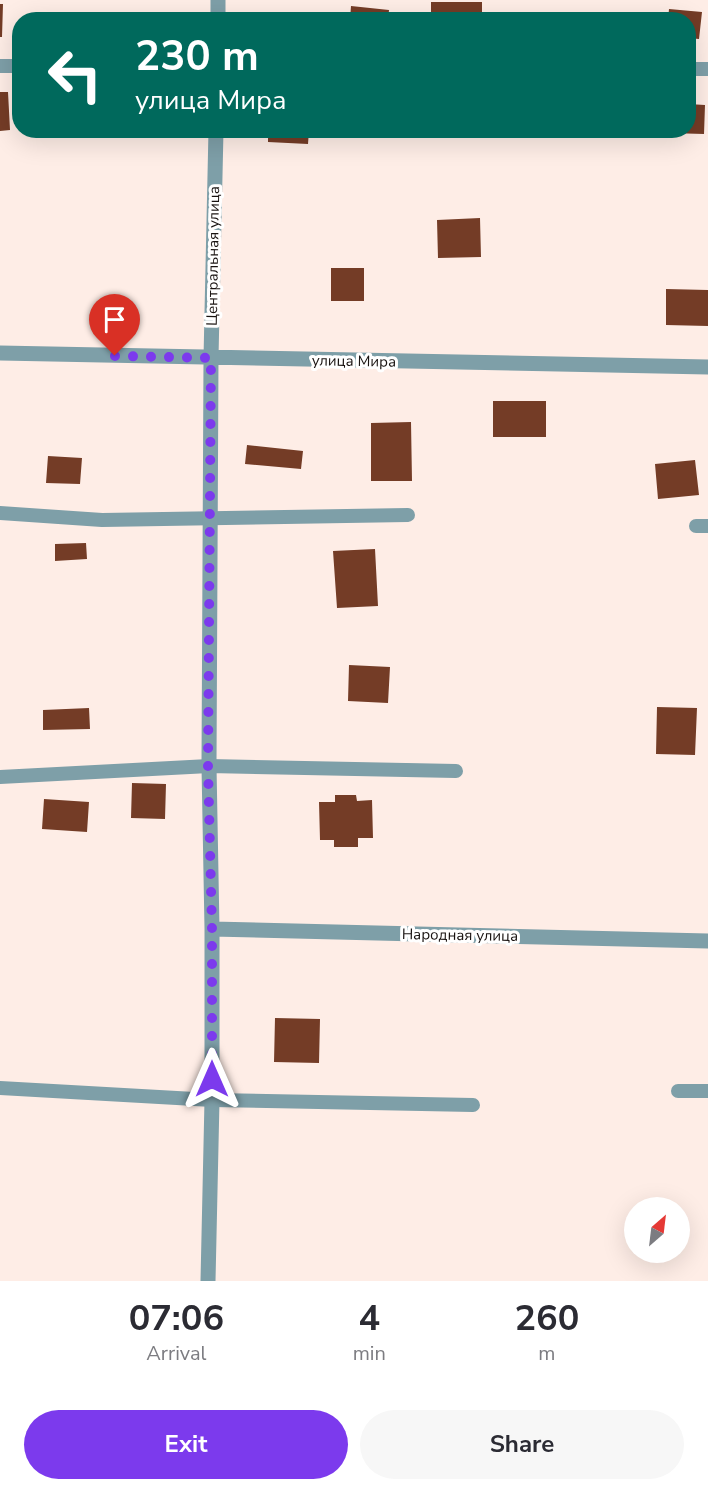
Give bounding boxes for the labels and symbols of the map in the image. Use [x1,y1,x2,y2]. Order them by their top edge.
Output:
street label: Центральная улица [202,186,224,326]
pin [89,294,140,356]
street label: улица Мира [312,350,396,372]
street label: Народная улица [402,924,518,946]
position arrow [180,1047,244,1111]
north arrow [624,1197,690,1263]

